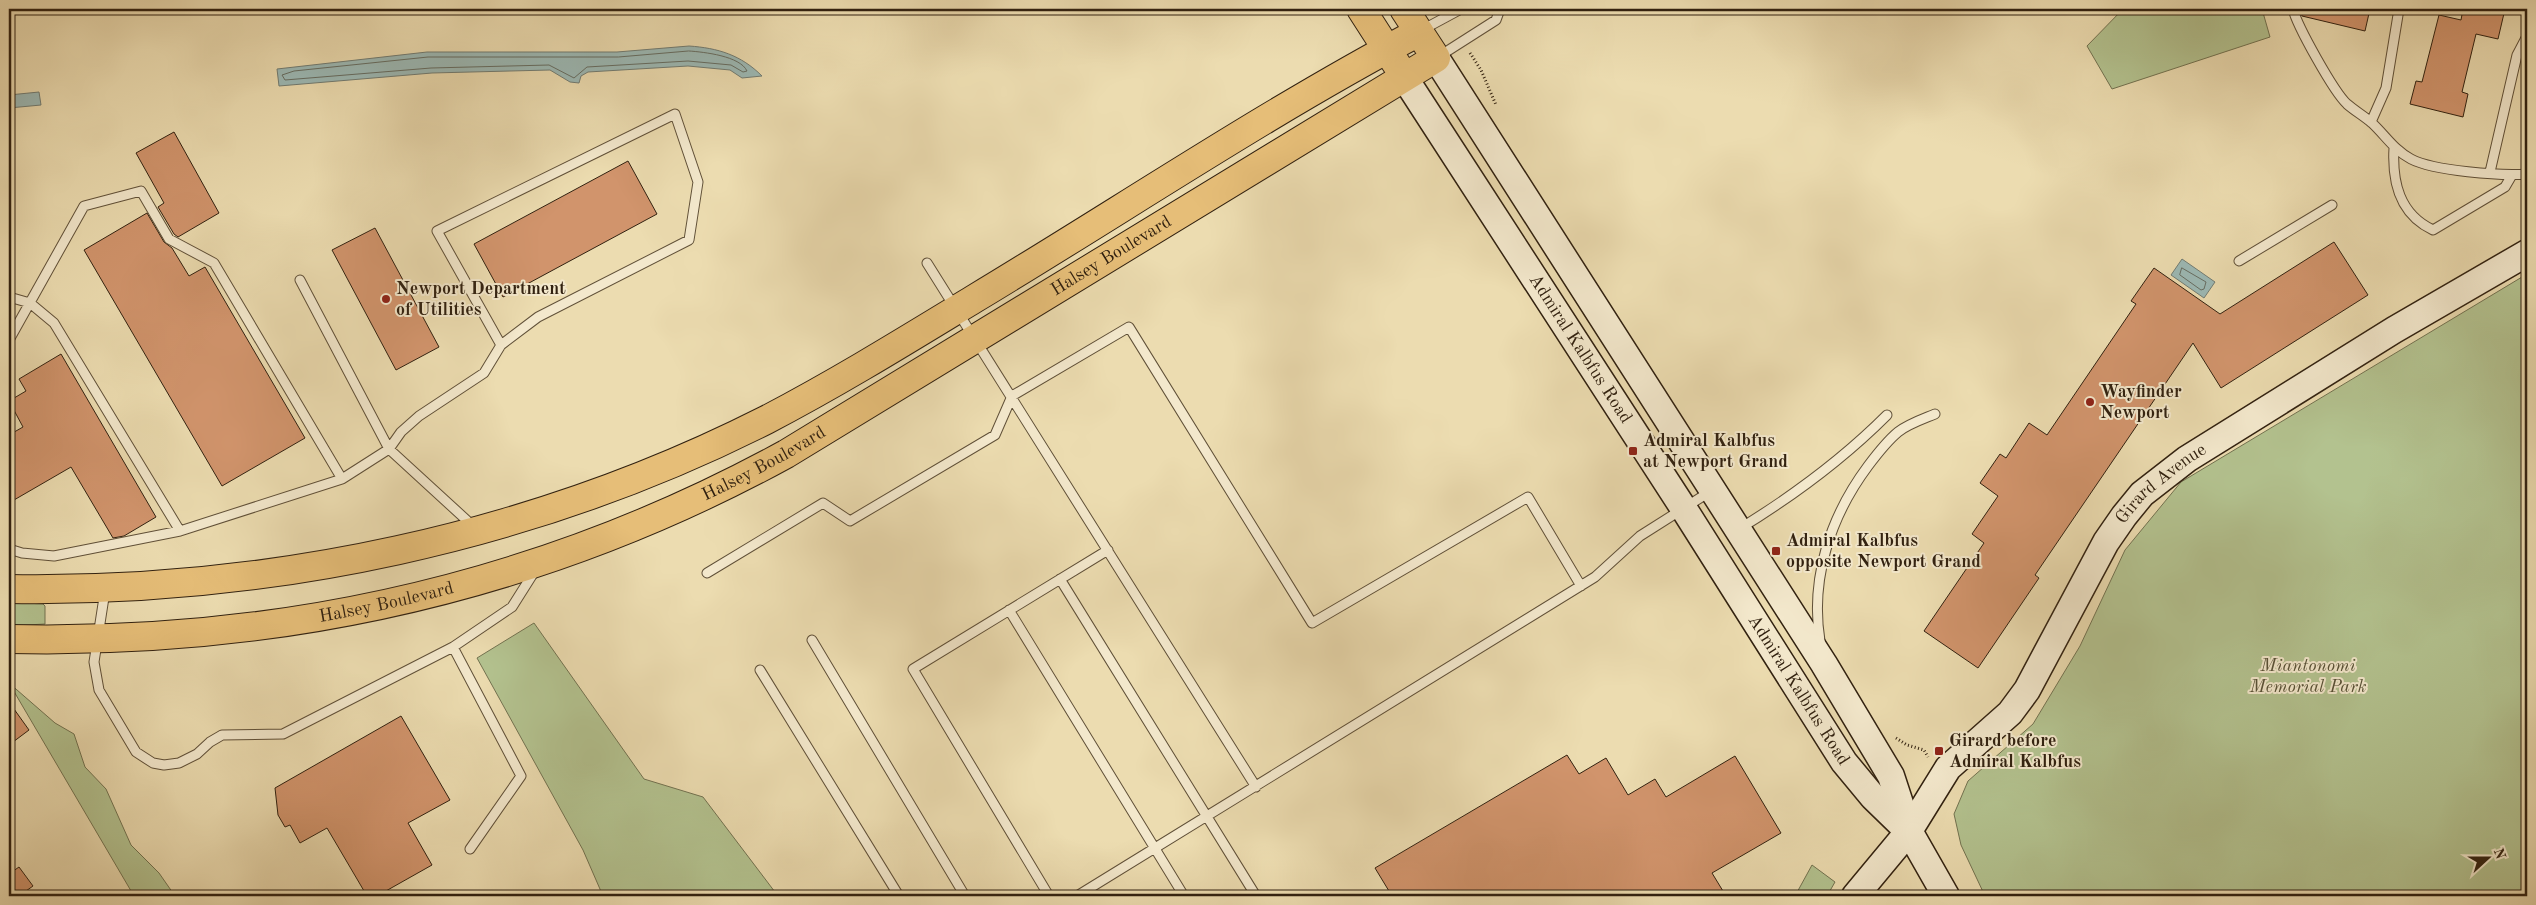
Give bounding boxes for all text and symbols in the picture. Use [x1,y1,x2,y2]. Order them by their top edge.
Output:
street label: Halsey Boulevard [1048,212,1175,299]
street label: Admiral Kalbfus Road [1525,271,1635,427]
place label: Newport Department of Utilities [396,280,566,319]
marker: Newport Department of Utilities [380,293,392,305]
place label: Wayfinder Newport [2100,383,2182,422]
marker: Wayfinder Newport [2084,396,2096,408]
street label: Halsey Boulevard [699,423,829,504]
place label: Admiral Kalbfus at Newport Grand [1643,432,1788,471]
street label: Girard Avenue [2113,440,2209,527]
marker: Admiral Kalbfus at Newport Grand [1627,445,1639,457]
place label: Admiral Kalbfus opposite Newport Grand [1786,532,1981,571]
marker: Admiral Kalbfus opposite Newport Grand [1770,545,1782,557]
street label: Halsey Boulevard [317,579,456,626]
street label: Admiral Kalbfus Road [1744,612,1853,768]
park label: Miantonomi Memorial Park [2248,657,2367,696]
place label: Girard before Admiral Kalbfus [1949,732,2081,771]
marker: Girard before Admiral Kalbfus [1933,745,1945,757]
north arrow [2464,832,2514,882]
text: N [2491,846,2508,861]

